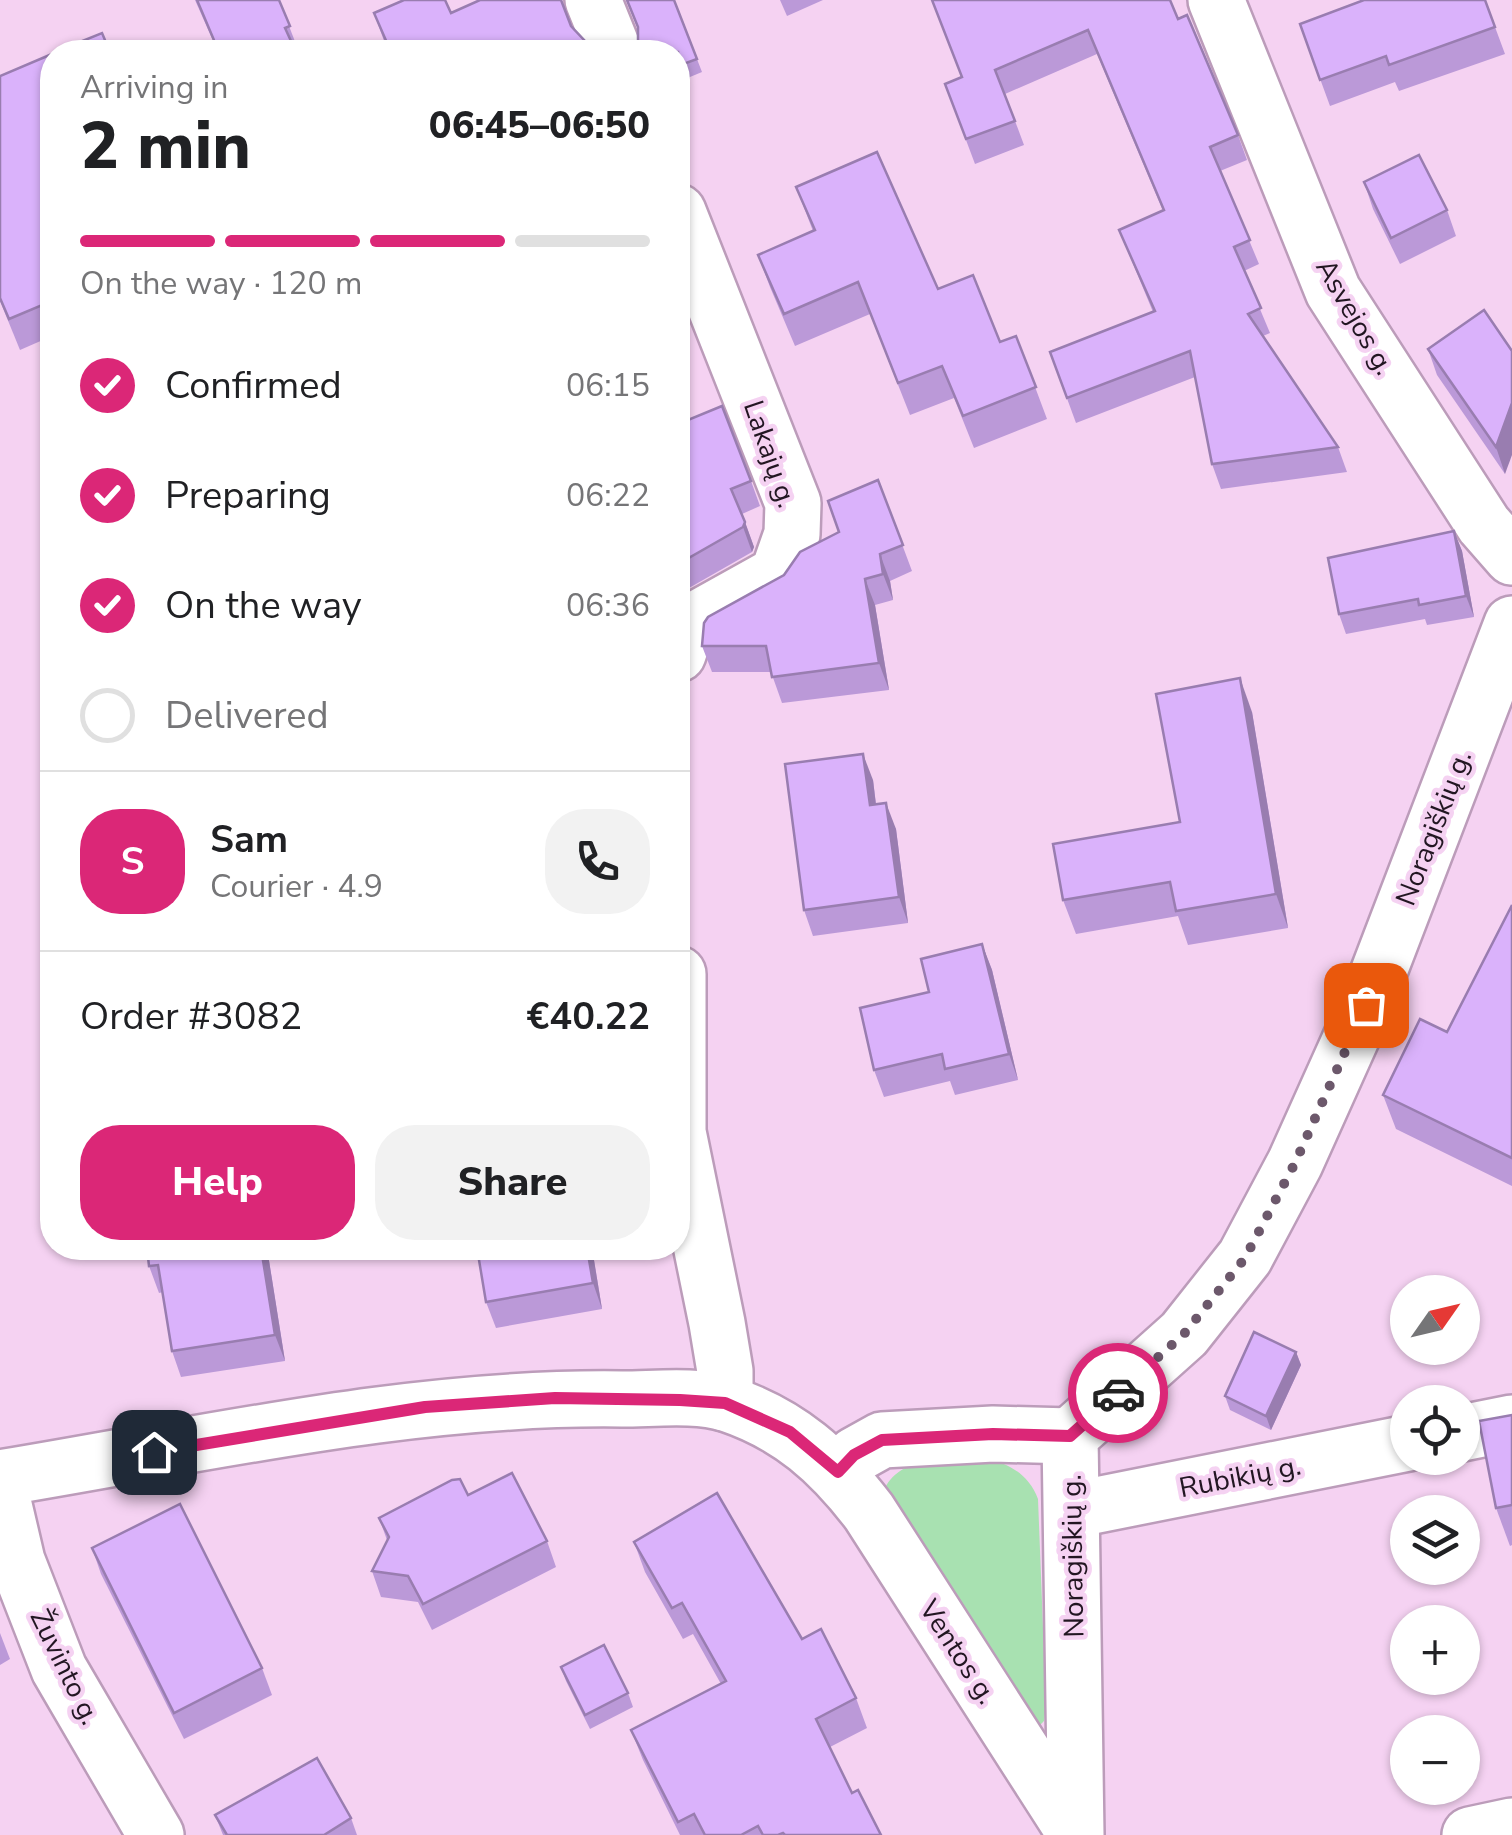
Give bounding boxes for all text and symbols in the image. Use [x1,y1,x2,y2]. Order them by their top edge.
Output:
text: Arriving in [80,66,228,109]
text: 06:45–06:50 [429,100,650,151]
text: 2 min [80,102,251,191]
street label: Asvejos g. [1307,252,1403,382]
text: On the way · 120 m [80,262,362,305]
icon: check [80,358,135,413]
text: Confirmed [165,360,342,411]
text: 06:15 [566,364,650,407]
street label: Lakajų g. [734,395,806,513]
icon: check [80,468,135,523]
text: Preparing [165,470,331,521]
text: 06:22 [566,474,650,517]
icon: check [80,578,135,633]
text: On the way [165,580,361,631]
text: 06:36 [566,584,650,627]
text: Delivered [165,690,329,741]
street label: Noragiškių g. [1387,745,1481,911]
button: phone [545,809,650,914]
text: Sam [210,814,288,865]
text: S [121,836,144,887]
text: Courier · 4.9 [210,865,383,908]
pin [1324,963,1409,1048]
icon: bag [1339,978,1394,1033]
text: Order #3082 [80,991,302,1042]
text: €40.22 [527,991,650,1042]
button: Help [80,1125,355,1240]
button: Share [375,1125,650,1240]
north arrow [1390,1275,1480,1365]
map controls [1390,1275,1480,1805]
courier [1068,1343,1168,1443]
icon: car [1091,1366,1146,1421]
button: locate [1390,1385,1480,1475]
pin [112,1410,197,1495]
icon: home [127,1425,182,1480]
street label: Rubikių g. [1176,1447,1304,1507]
street label: Noragiškių g. [1053,1474,1093,1638]
button: layers [1390,1495,1480,1585]
street label: Ventos g. [910,1592,1006,1711]
street label: Žuvinto g. [21,1603,109,1731]
button: + [1390,1605,1480,1695]
button: − [1390,1715,1480,1805]

